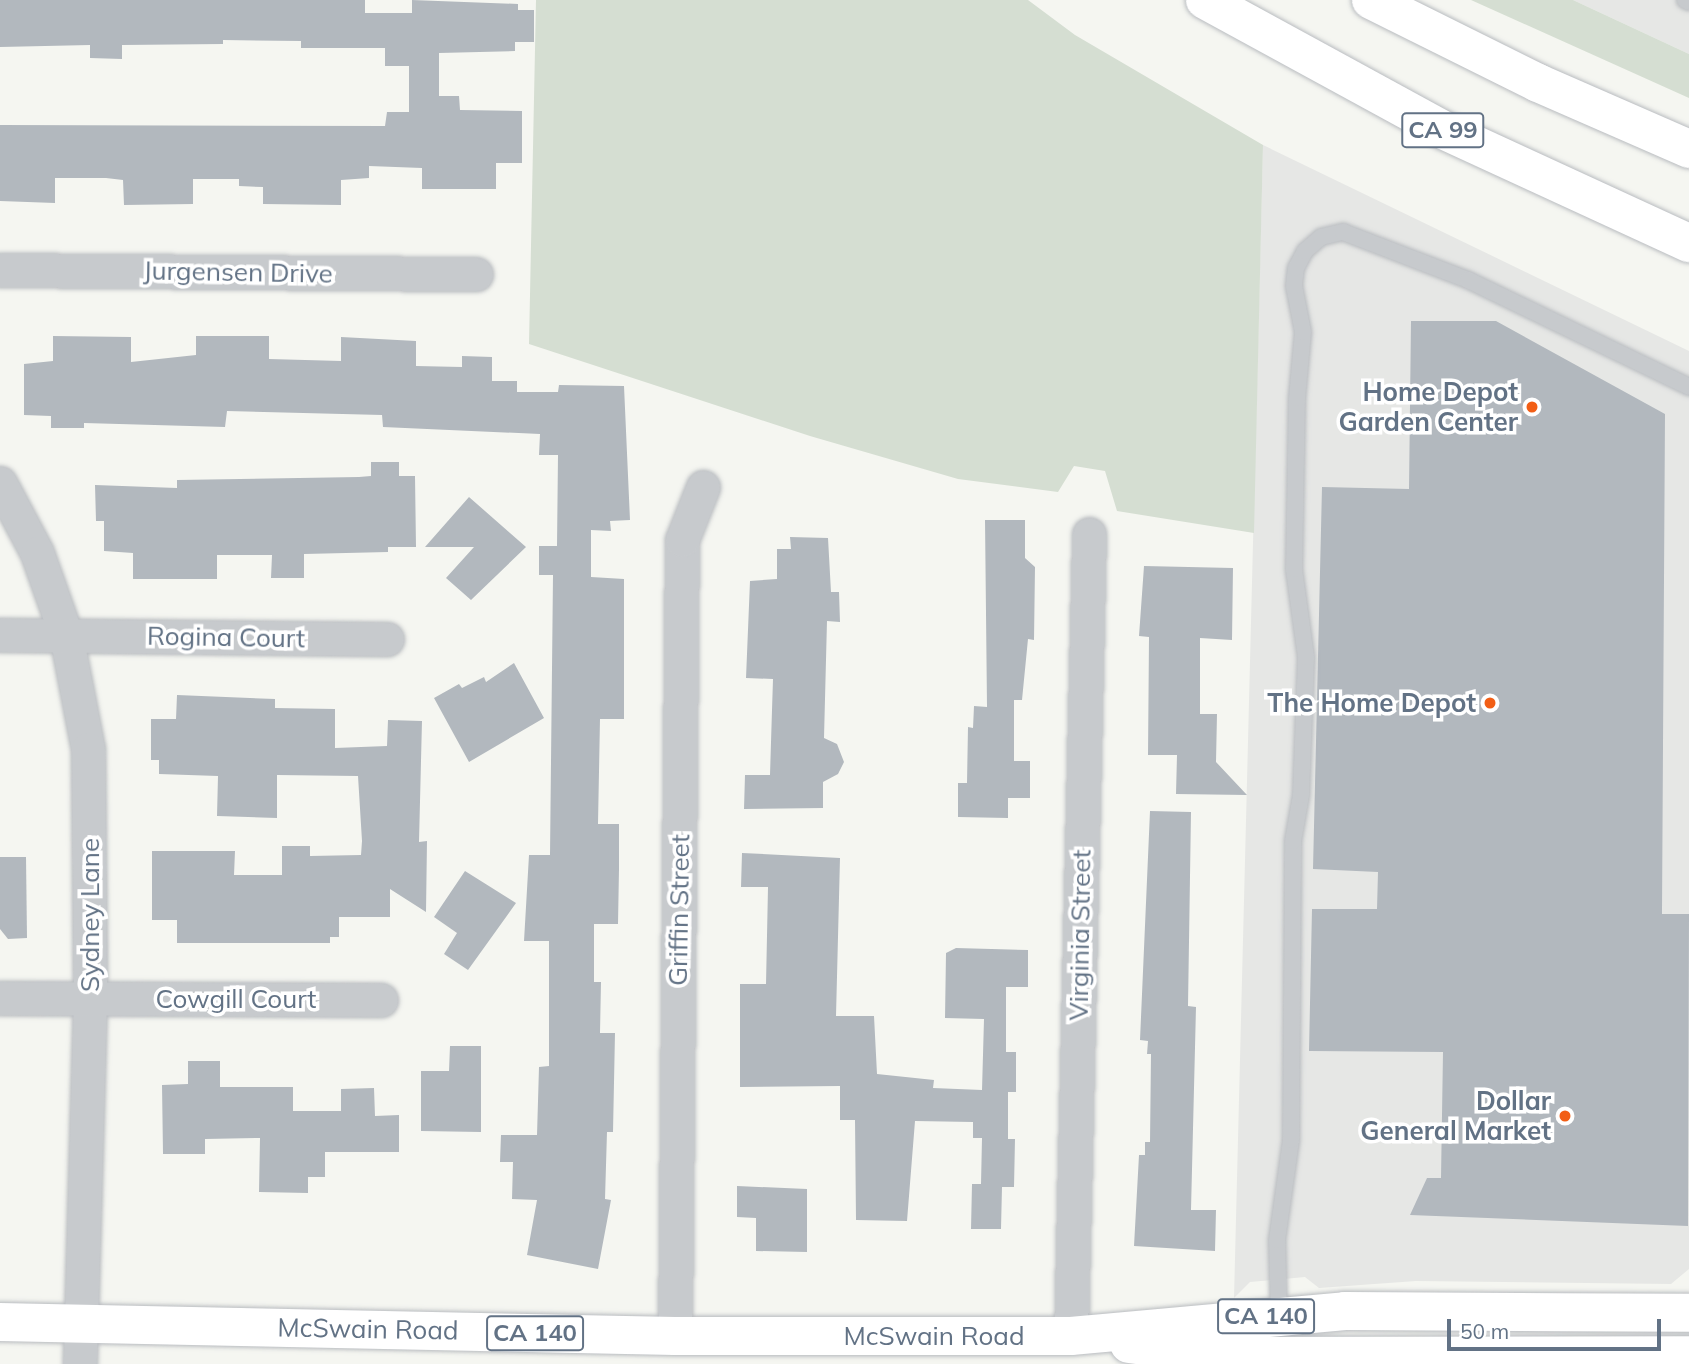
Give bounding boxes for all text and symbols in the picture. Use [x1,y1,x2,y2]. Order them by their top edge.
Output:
road number: CA 99 [1401,110,1485,150]
street label: Jurgensen Drive [143,255,333,289]
place label: Home Depot Garden Center [1338,376,1518,438]
marker: Home Depot Garden Center [1524,399,1540,415]
street label: Rogina Court [147,620,305,654]
place label: The Home Depot [1267,687,1476,719]
marker: The Home Depot [1482,695,1498,711]
street label: Griffin Street [662,834,696,986]
street label: Sydney Lane [74,838,106,992]
street label: Virginia Street [1063,849,1097,1021]
street label: Cowgill Court [156,983,316,1015]
place label: Dollar General Market [1360,1085,1551,1146]
marker: Dollar General Market [1557,1108,1573,1124]
road number: CA 140 [1217,1296,1315,1336]
scale bar [1451,1304,1664,1348]
street label: McSwain Road [277,1312,459,1346]
road number: CA 140 [486,1312,584,1353]
text: 50 m [1460,1318,1509,1344]
street label: McSwain Road [843,1320,1025,1352]

